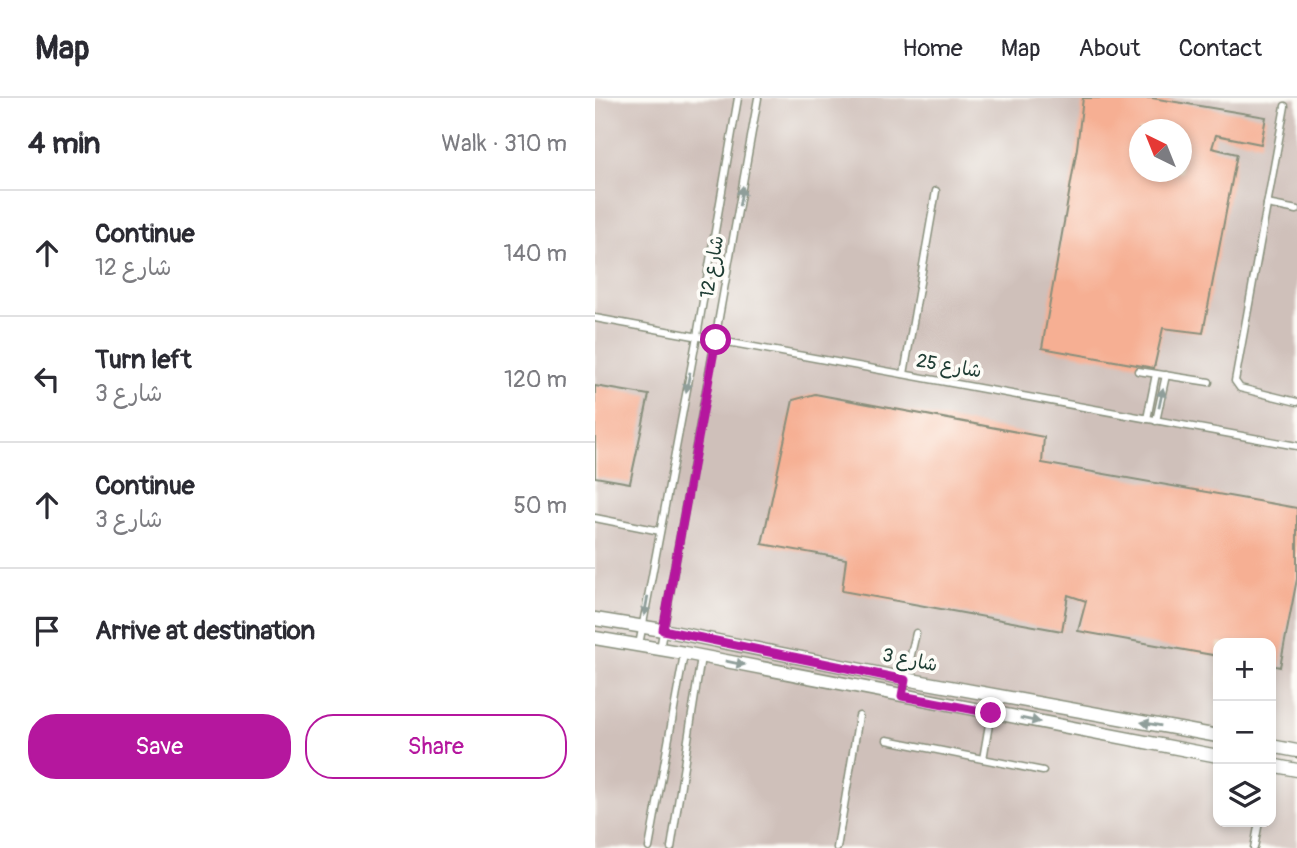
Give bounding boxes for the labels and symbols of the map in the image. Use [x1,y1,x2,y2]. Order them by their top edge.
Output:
north arrow [1129,119,1192,182]
one-way arrow [736,185,747,207]
street label: شارع 12 [695,234,730,300]
route start [700,324,731,355]
street label: شارع 25 [914,348,984,385]
one-way arrow [682,371,693,393]
one-way arrow [1155,387,1166,409]
one-way arrow [641,595,652,617]
street label: شارع 3 [880,643,940,678]
one-way arrow [724,658,746,669]
route end [975,697,1006,728]
one-way arrow [1019,715,1041,726]
one-way arrow [1140,718,1162,729]

